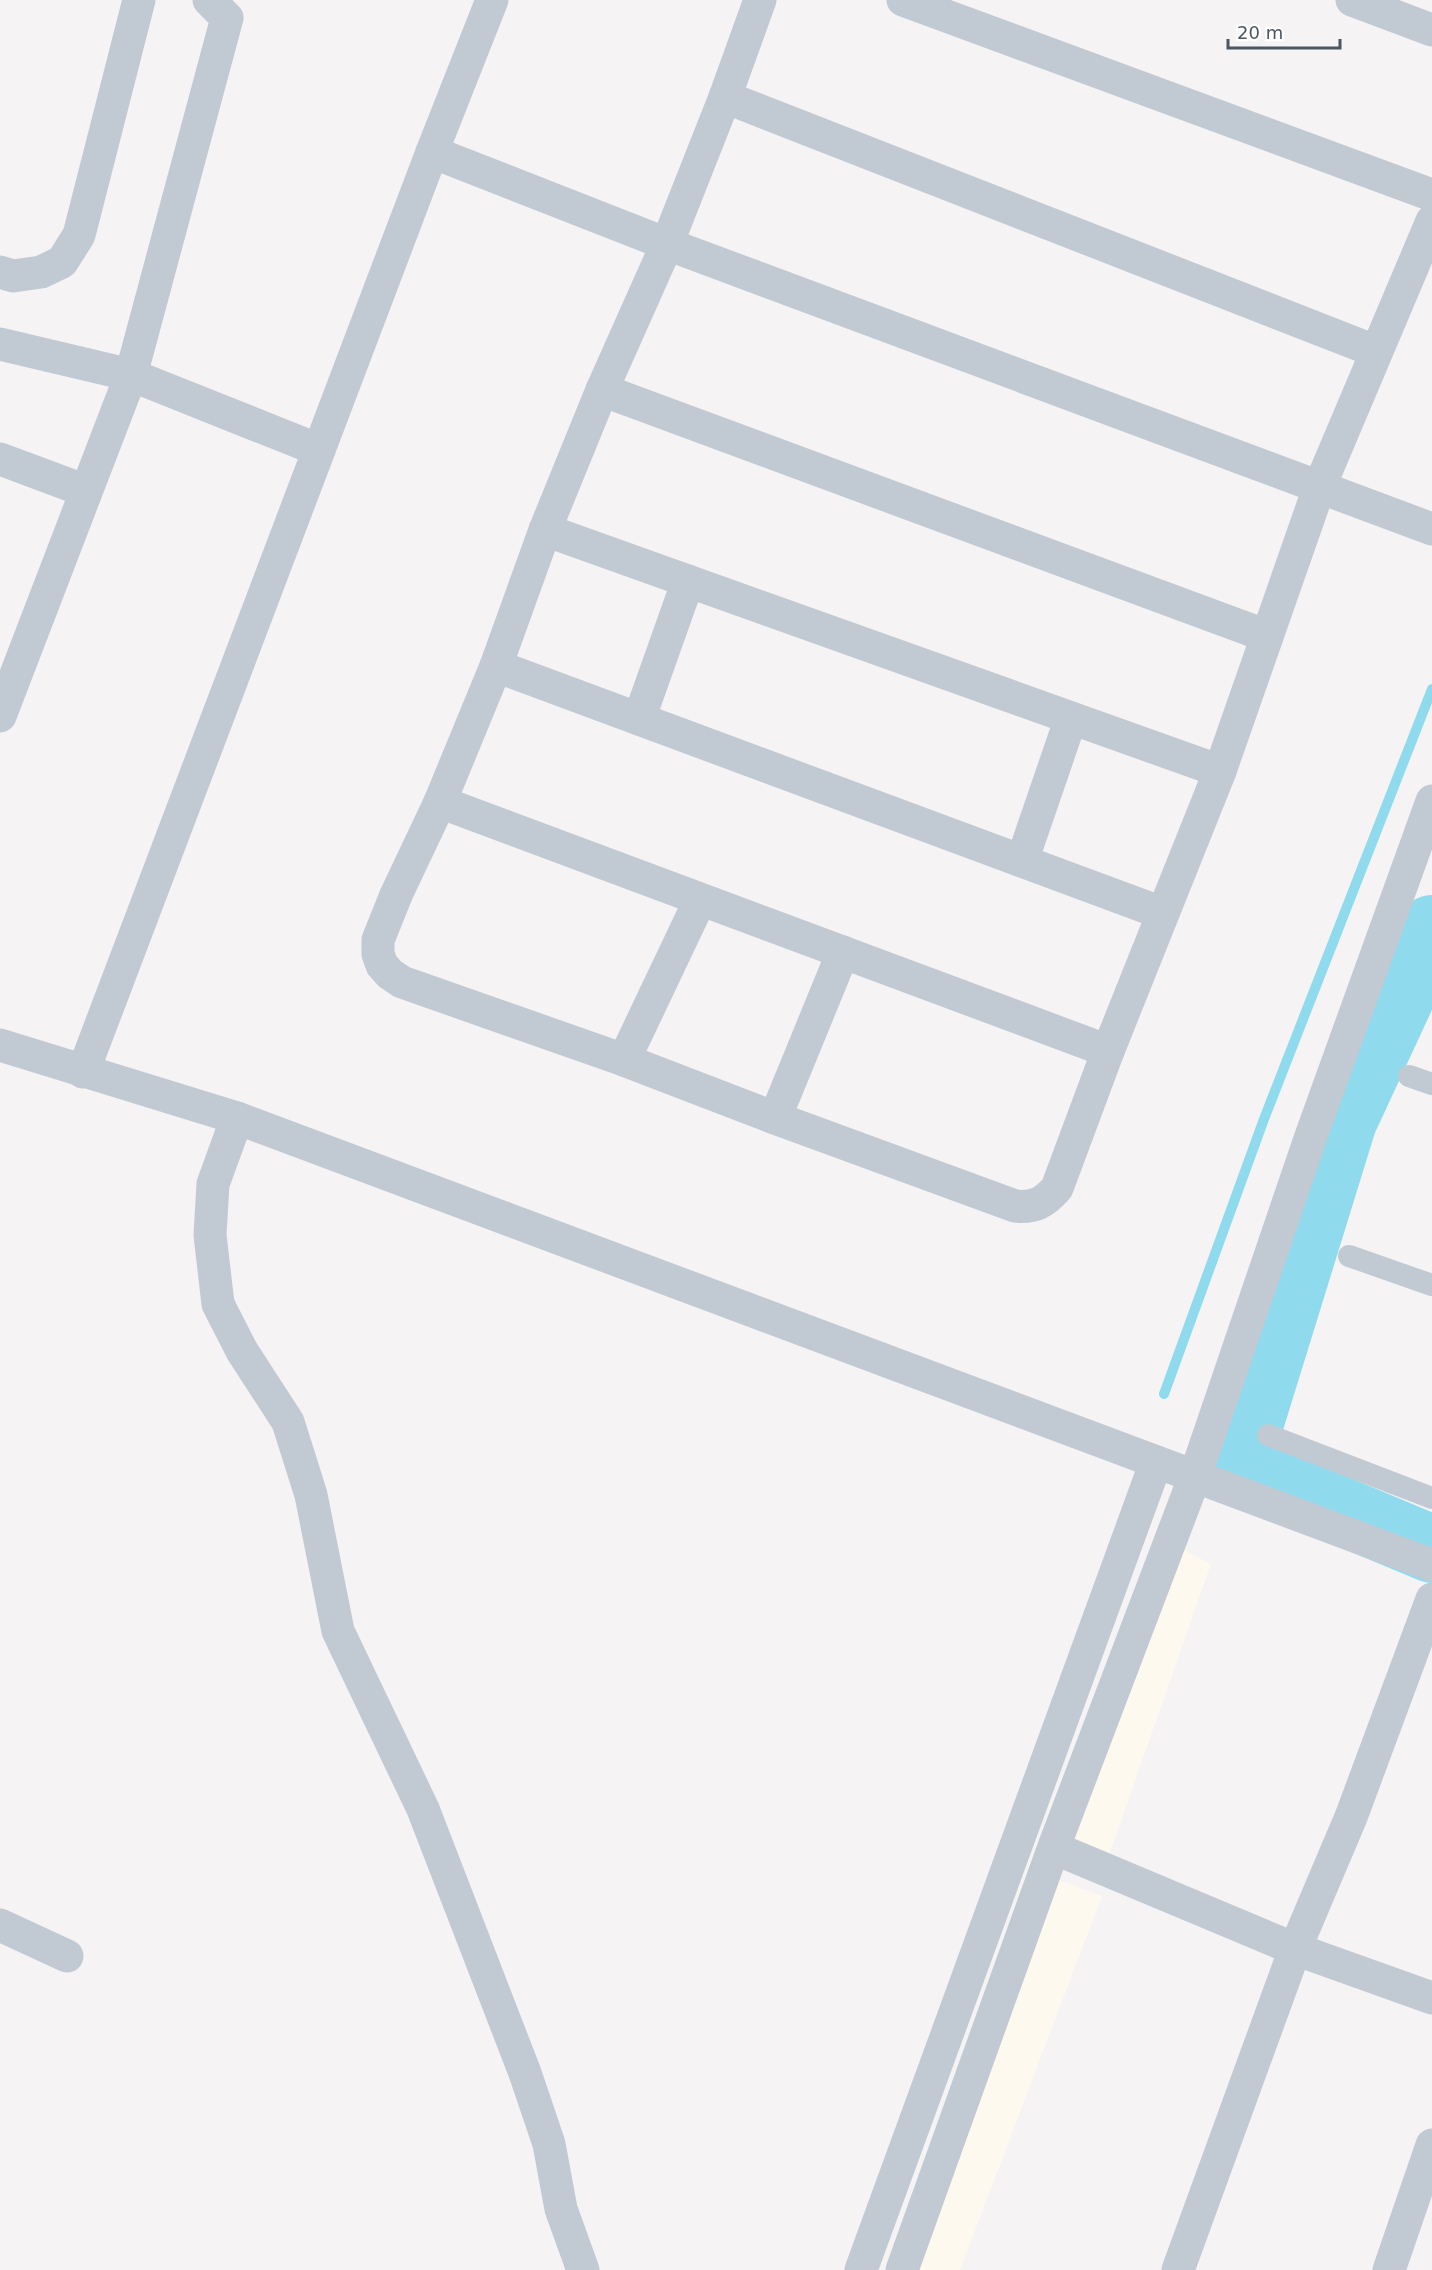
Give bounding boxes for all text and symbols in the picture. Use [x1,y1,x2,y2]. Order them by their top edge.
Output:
scale bar [1228,12,1340,50]
text: 20 m [1237,22,1283,43]

